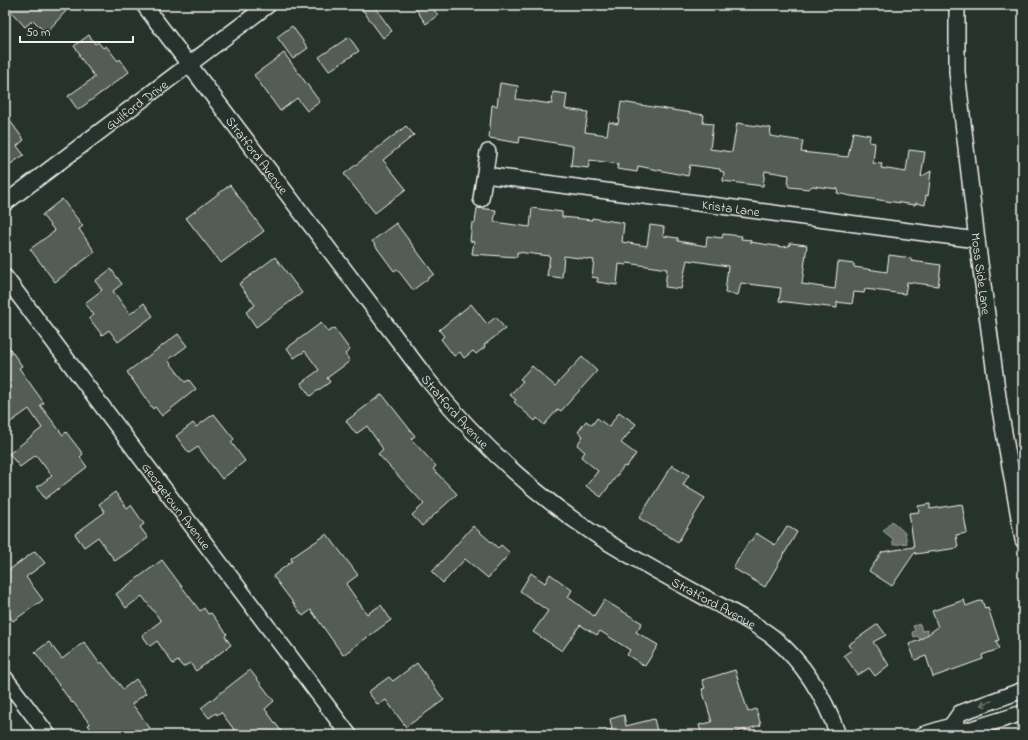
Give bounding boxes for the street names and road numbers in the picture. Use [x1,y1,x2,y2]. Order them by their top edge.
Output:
street label: Guilford Drive [102,76,172,135]
street label: Stratford Avenue [220,113,292,199]
street label: Krista Lane [701,196,761,222]
street label: Moss Side Lane [965,232,995,316]
street label: Stratford Avenue [416,371,493,454]
street label: Georgetown Avenue [137,459,215,554]
street label: Stratford Avenue [668,573,760,635]

